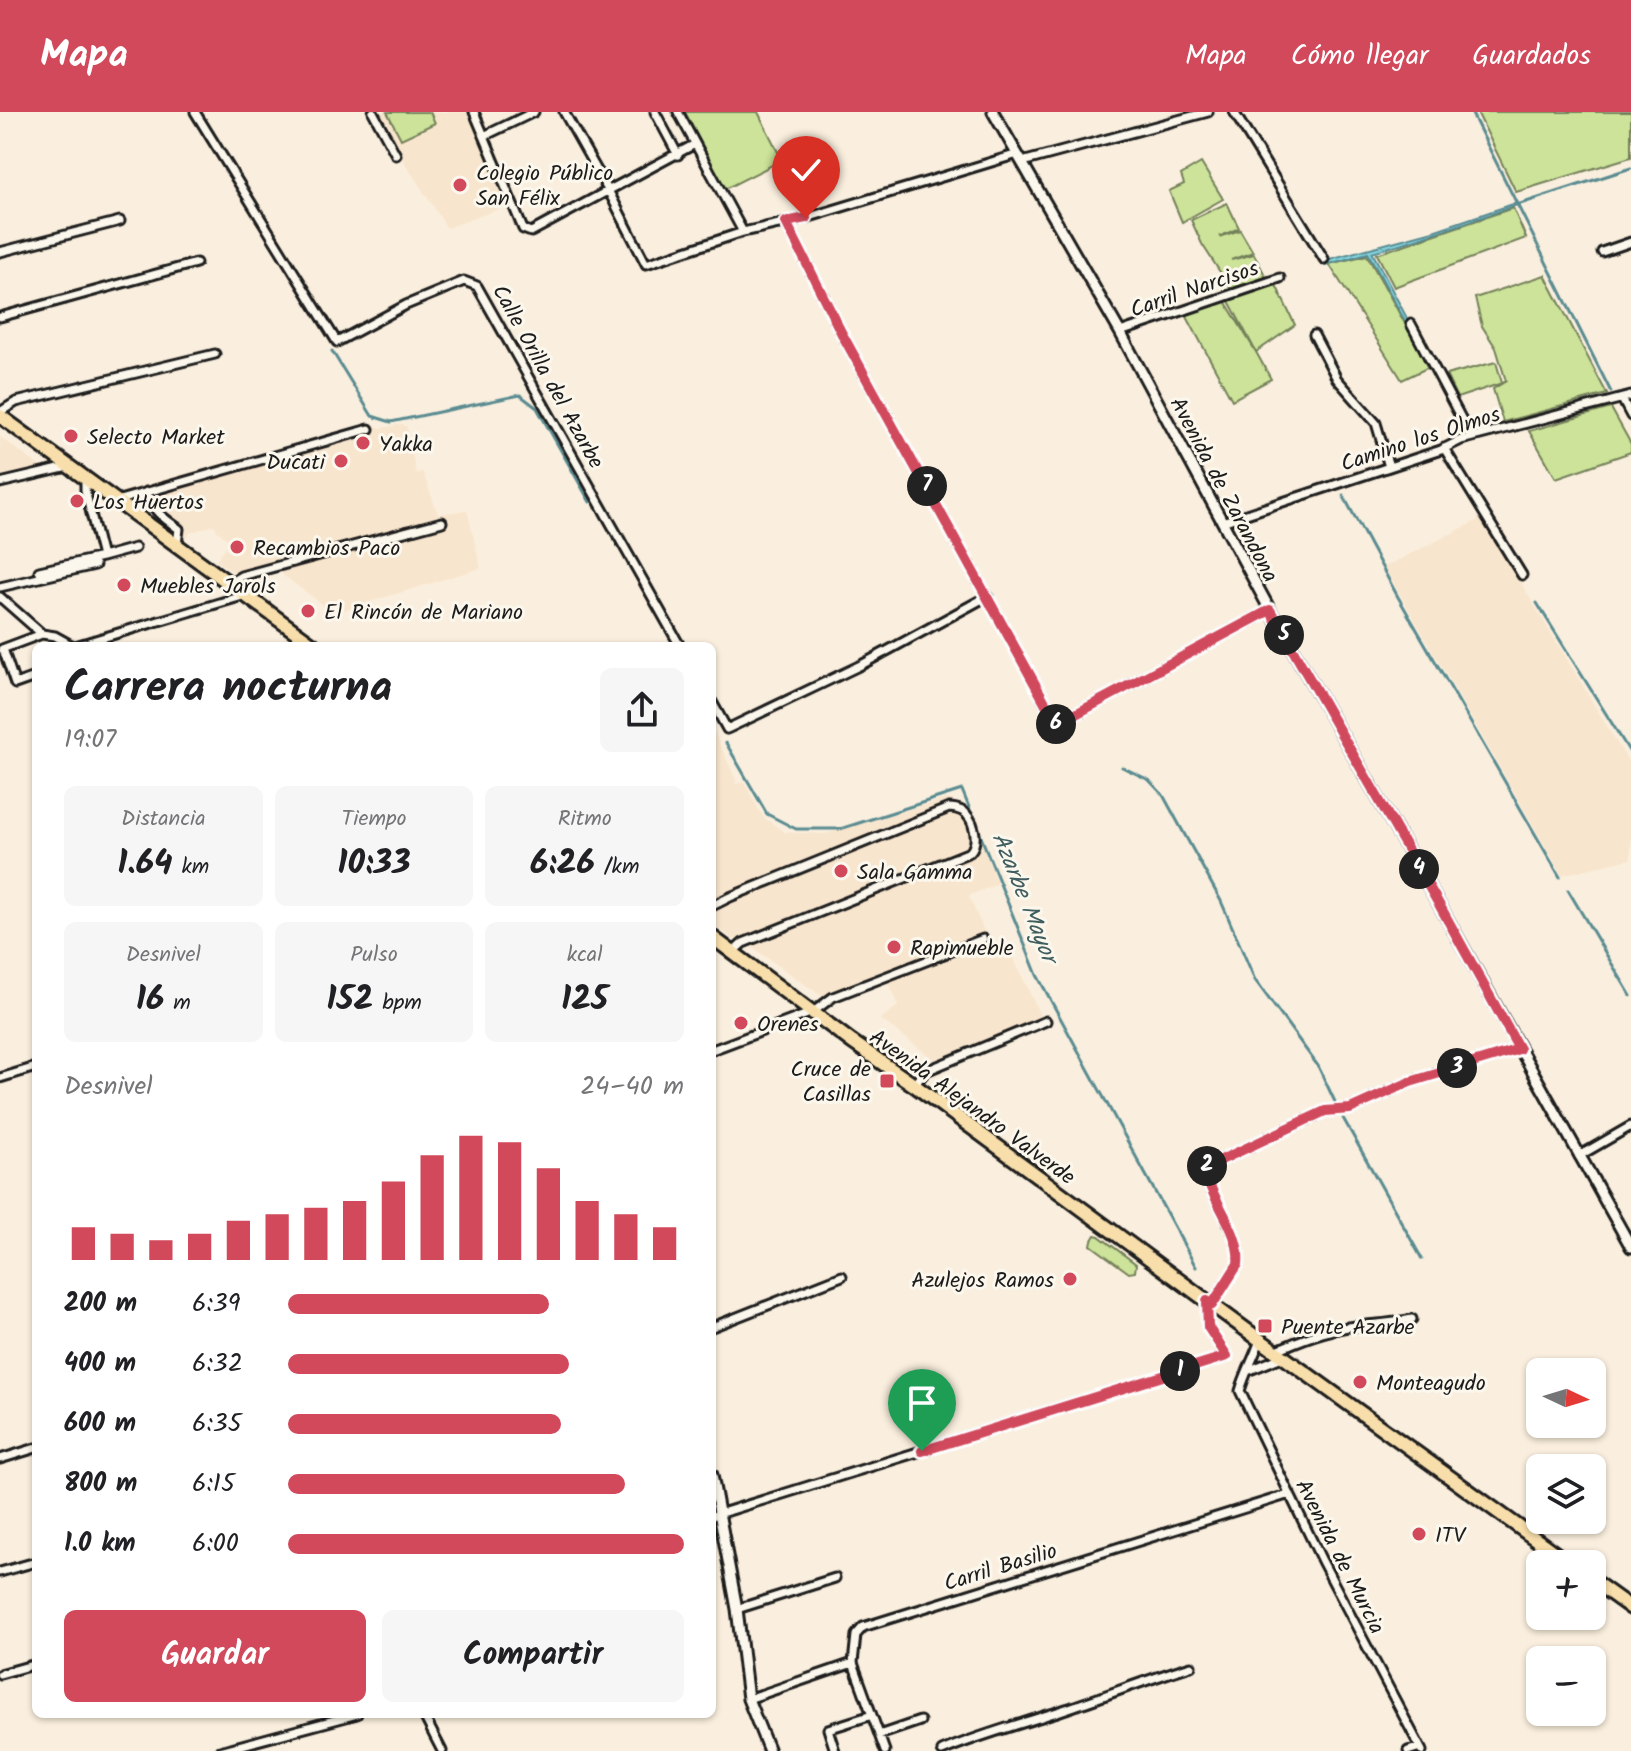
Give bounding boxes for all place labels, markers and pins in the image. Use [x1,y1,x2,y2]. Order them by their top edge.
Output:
pin [772,136,840,218]
place label: Colegio Público San Félix [476,157,613,217]
marker: Colegio Público San Félix [451,176,469,194]
place label: Selecto Market [87,421,225,456]
marker: Selecto Market [62,427,80,445]
place label: Yakka [379,428,433,463]
marker: Yakka [354,434,372,452]
place label: Ducati [266,446,326,481]
marker: Ducati [332,452,350,470]
pin: 7 [907,466,947,506]
place label: Los Huertos [93,486,204,521]
marker: Los Huertos [68,492,86,510]
place label: Recambios Paco [253,532,400,567]
marker: Recambios Paco [228,538,246,556]
place label: Muebles Jarols [140,570,276,605]
marker: Muebles Jarols [115,576,133,594]
place label: El Rincón de Mariano [324,596,523,631]
marker: El Rincón de Mariano [299,602,317,620]
pin: 5 [1264,615,1304,655]
pin: 6 [1036,704,1076,744]
pin: 4 [1399,849,1439,889]
place label: Sala Gamma [857,856,973,891]
marker: Sala Gamma [832,862,850,880]
place label: Rapimueble [910,932,1014,967]
marker: Rapimueble [885,938,903,956]
place label: Orenes [757,1008,819,1043]
marker: Orenes [732,1014,750,1032]
pin: 3 [1437,1048,1477,1088]
place label: Cruce de Casillas [791,1053,872,1113]
marker: Cruce de Casillas [878,1072,896,1090]
pin: 2 [1187,1146,1227,1186]
place label: Azulejos Ramos [911,1264,1055,1299]
marker: Azulejos Ramos [1061,1270,1079,1288]
place label: Puente Azarbe [1281,1311,1415,1346]
marker: Puente Azarbe [1256,1317,1274,1335]
pin: 1 [1160,1351,1200,1391]
place label: Monteagudo [1376,1367,1486,1402]
pin [888,1369,956,1451]
marker: Monteagudo [1351,1373,1369,1391]
place label: ITV [1435,1519,1468,1554]
marker: ITV [1410,1525,1428,1543]

